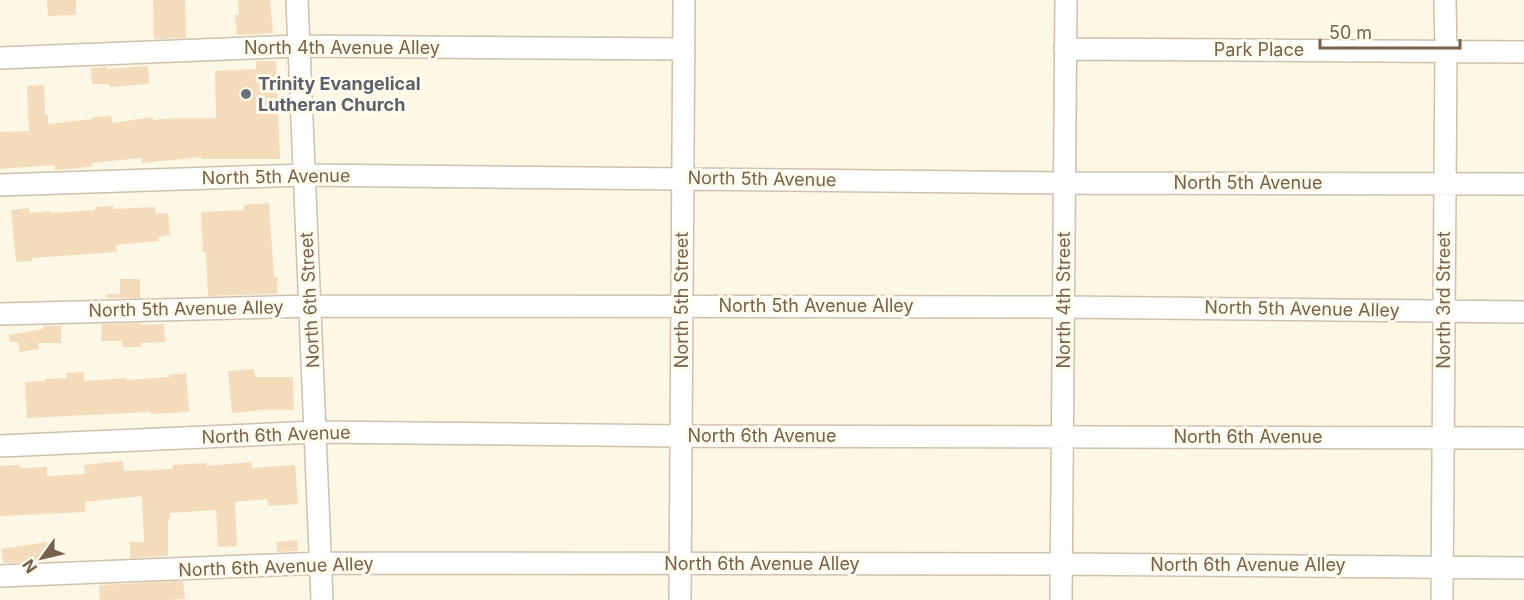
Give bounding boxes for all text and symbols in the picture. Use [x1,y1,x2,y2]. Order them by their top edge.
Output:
scale bar [1320,12,1460,50]
text: 50 m [1329,22,1372,43]
street label: North 4th Avenue Alley [244,37,440,58]
street label: Park Place [1214,39,1304,60]
place label: Trinity Evangelical Lutheran Church [258,73,421,115]
marker: Trinity Evangelical Lutheran Church [239,87,253,101]
street label: North 5th Avenue [201,165,351,188]
street label: North 5th Avenue [687,167,837,190]
street label: North 5th Avenue [1174,172,1322,193]
street label: North 6th Street [295,231,324,369]
street label: North 4th Street [1053,231,1074,369]
street label: North 3rd Street [1433,231,1454,369]
street label: North 5th Street [671,232,692,368]
street label: North 5th Avenue Alley [718,295,914,316]
street label: North 5th Avenue Alley [88,296,284,321]
street label: North 5th Avenue Alley [1204,296,1400,321]
street label: North 6th Avenue [201,421,351,448]
street label: North 6th Avenue [688,425,837,446]
street label: North 6th Avenue [1174,426,1323,447]
north arrow [12,528,72,588]
street label: North 6th Avenue Alley [178,553,374,580]
street label: North 6th Avenue Alley [664,553,860,574]
street label: North 6th Avenue Alley [1150,554,1346,575]
text: N [18,556,41,577]

